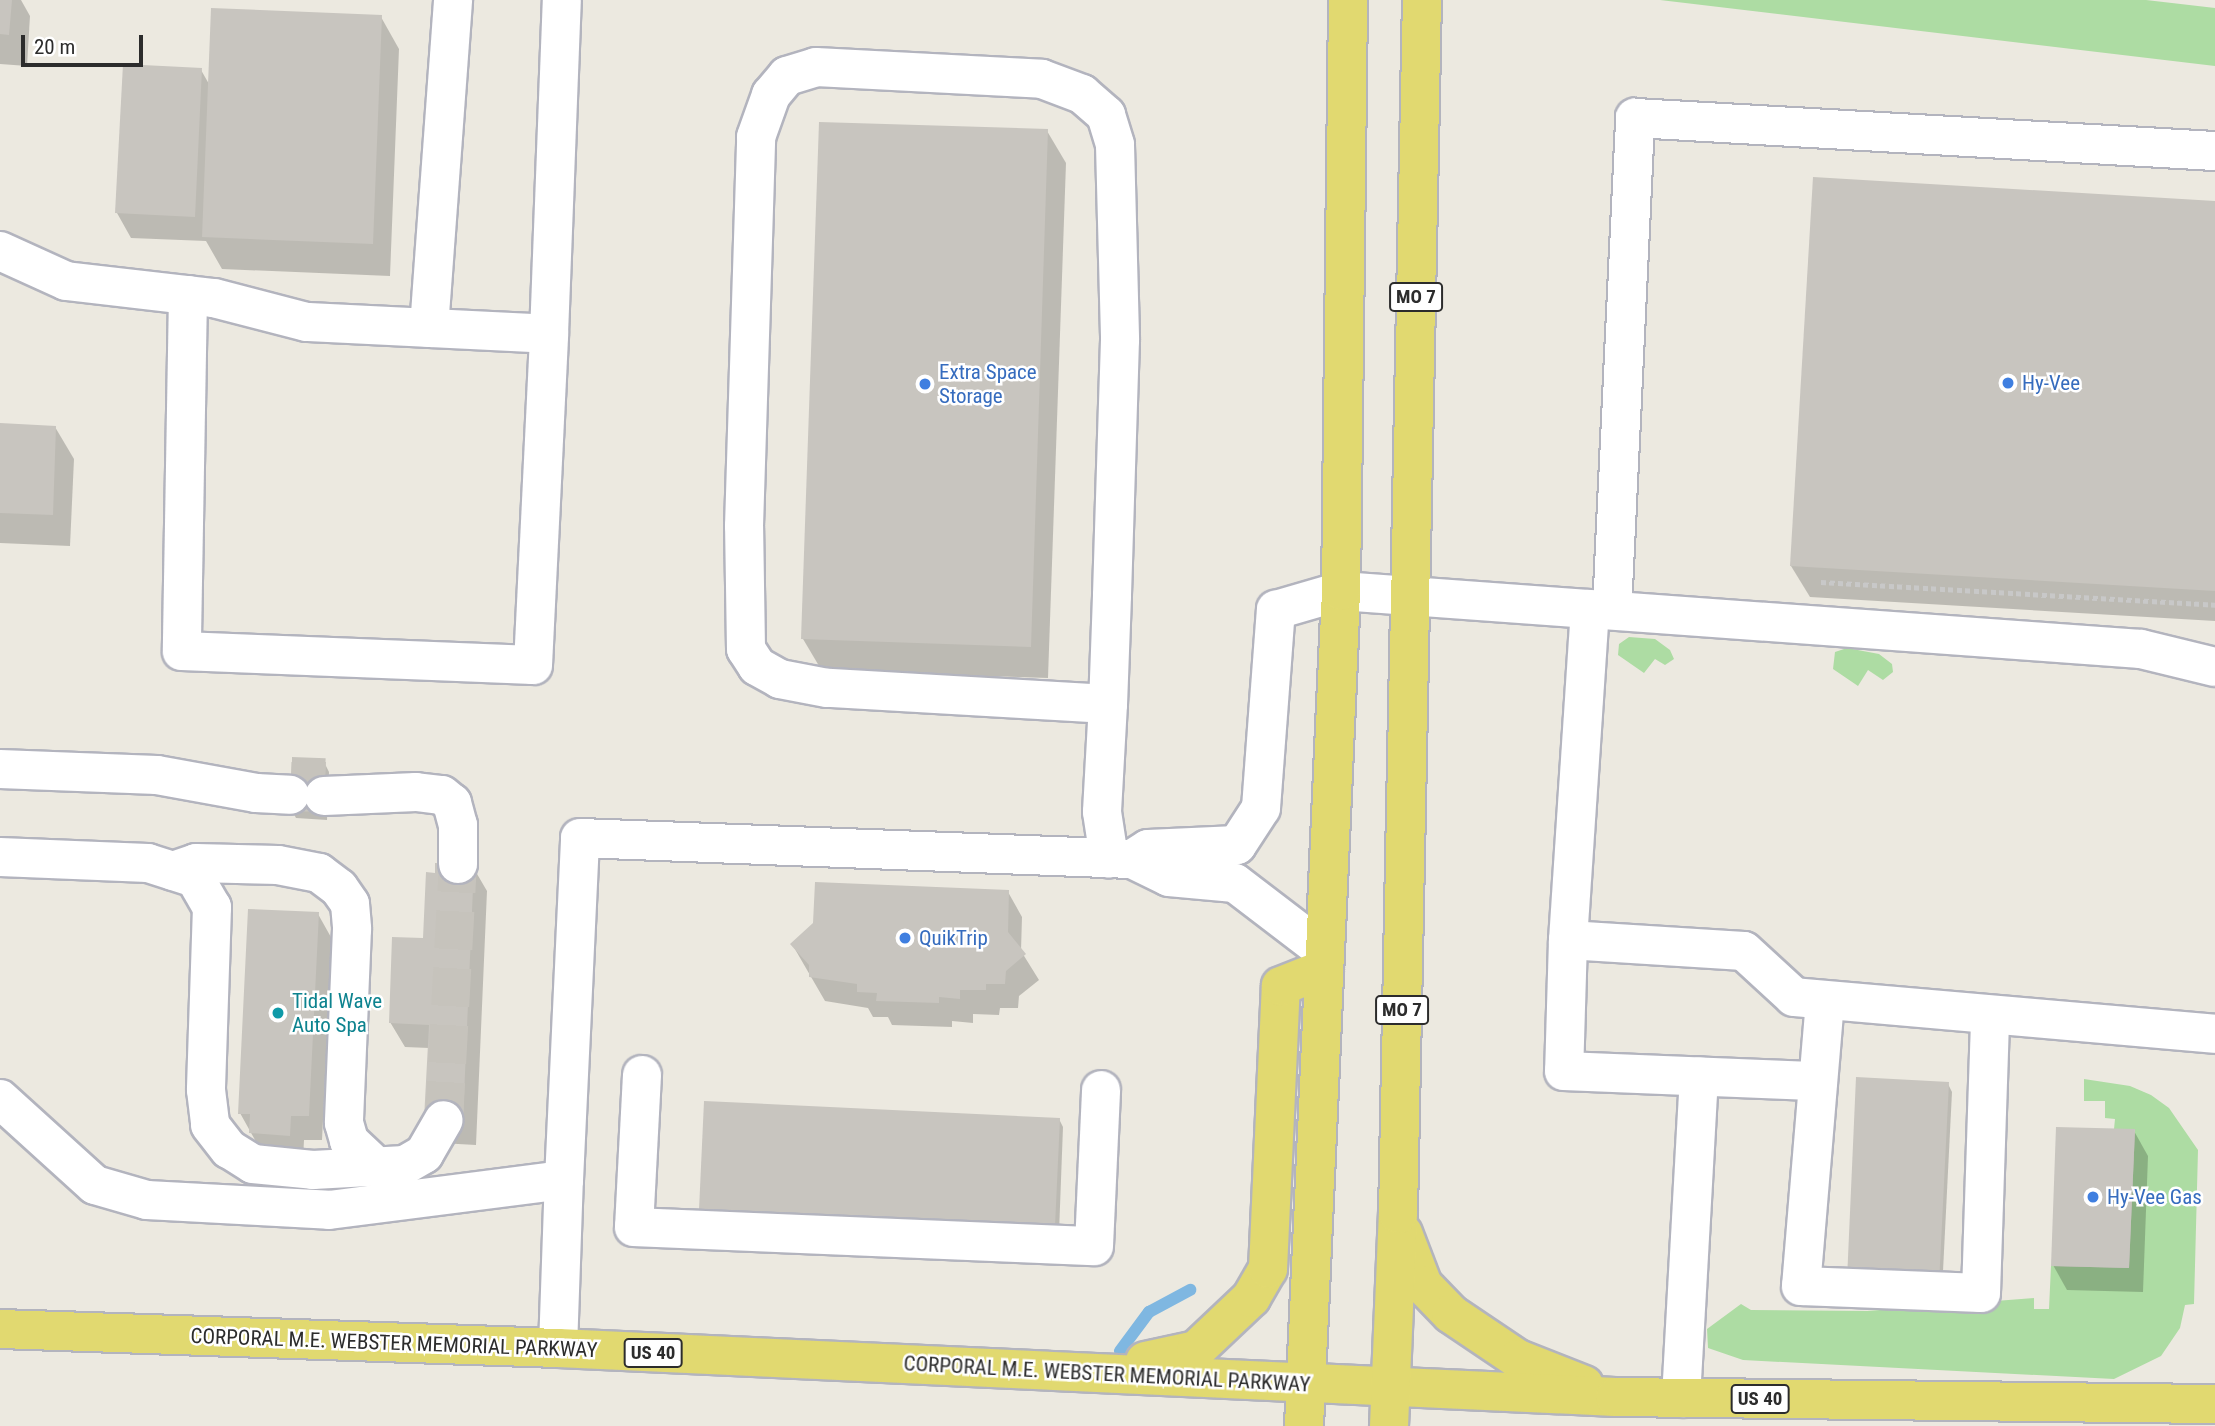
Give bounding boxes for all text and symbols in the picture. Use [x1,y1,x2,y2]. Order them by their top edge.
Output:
scale bar [24,21,147,65]
text: 20 m [34,35,75,59]
road number: MO 7 [1388,282,1444,312]
place label: Extra Space Storage [939,359,1037,409]
place label: Hy-Vee [2022,370,2080,396]
marker: Hy-Vee [2000,375,2016,391]
marker: Extra Space Storage [917,376,933,392]
place label: QuikTrip [919,925,988,951]
marker: QuikTrip [897,930,913,946]
place label: Tidal Wave Auto Spa [292,988,382,1038]
road number: MO 7 [1374,994,1430,1026]
marker: Tidal Wave Auto Spa [270,1005,286,1021]
place label: Hy-Vee Gas [2107,1184,2202,1210]
marker: Hy-Vee Gas [2085,1189,2101,1205]
street label: CORPORAL M.E. WEBSTER MEMORIAL PARKWAY [190,1323,598,1363]
road number: US 40 [623,1338,683,1368]
street label: CORPORAL M.E. WEBSTER MEMORIAL PARKWAY [903,1351,1311,1397]
road number: US 40 [1730,1384,1790,1414]

